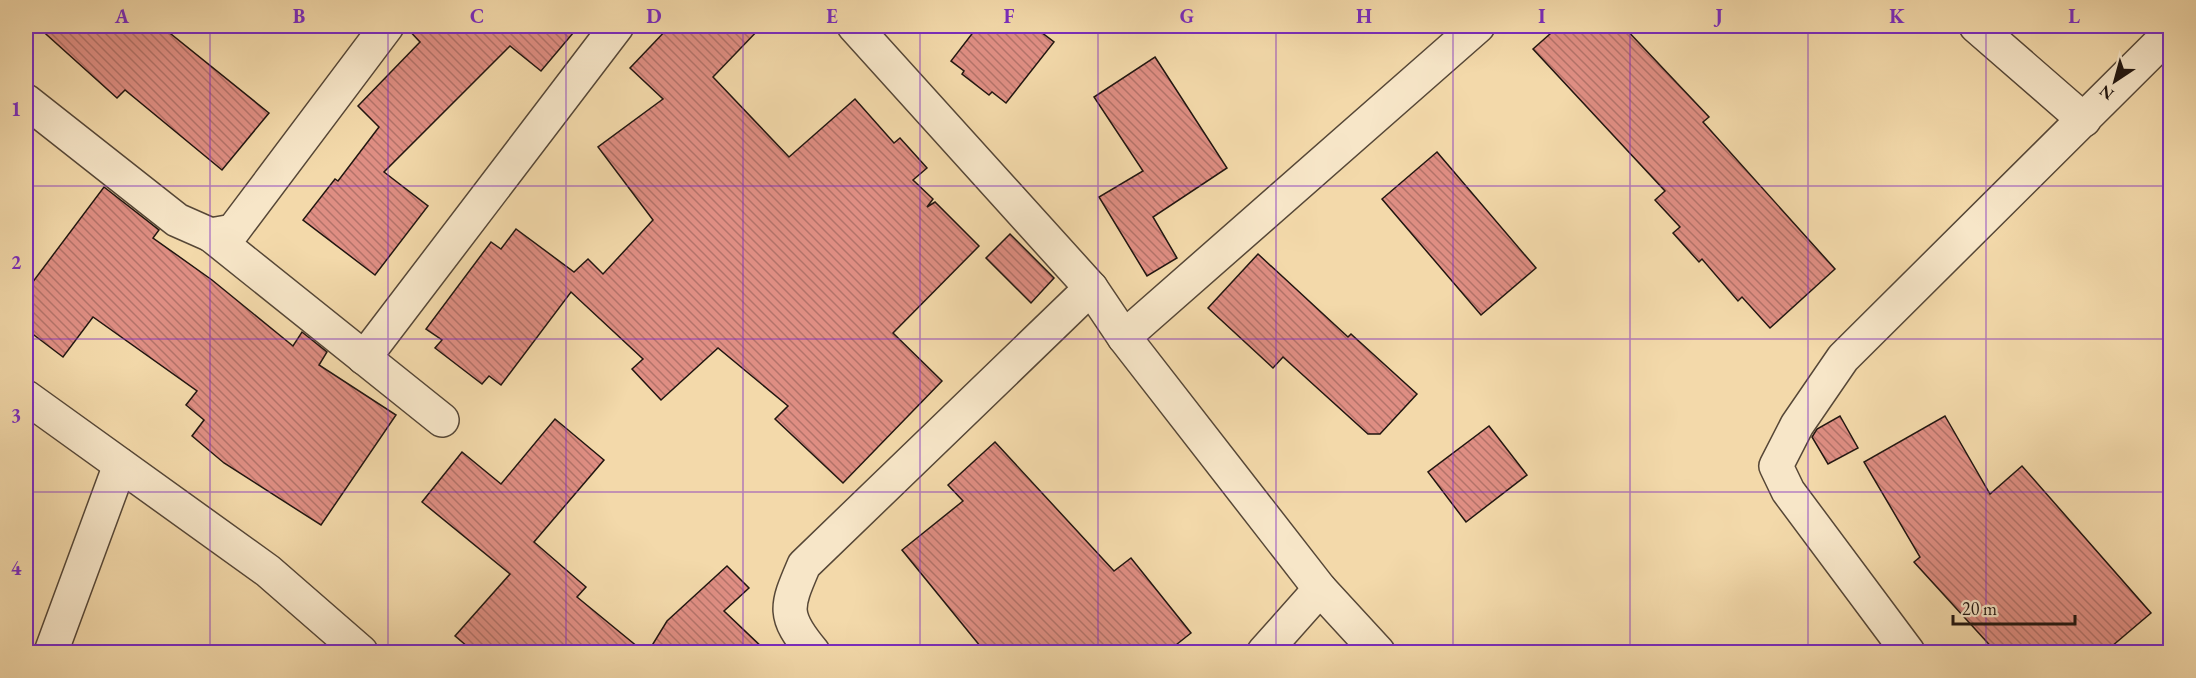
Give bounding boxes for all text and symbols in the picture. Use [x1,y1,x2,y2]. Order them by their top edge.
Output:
text: A [114,3,130,29]
text: B [293,3,305,29]
text: C [470,3,484,29]
text: D [646,3,662,29]
text: E [826,3,838,29]
text: F [1004,3,1015,29]
text: G [1180,3,1194,29]
text: H [1356,3,1372,29]
text: I [1538,3,1546,29]
text: J [1713,3,1723,29]
text: K [1889,3,1905,29]
text: L [2068,3,2080,29]
north arrow [2085,51,2145,111]
text: N [2095,80,2118,105]
text: 1 [11,96,21,122]
text: 2 [11,249,22,275]
text: 3 [11,402,21,428]
text: 4 [11,555,22,581]
scale bar [1953,588,2074,626]
text: 20 m [1962,597,1997,620]

